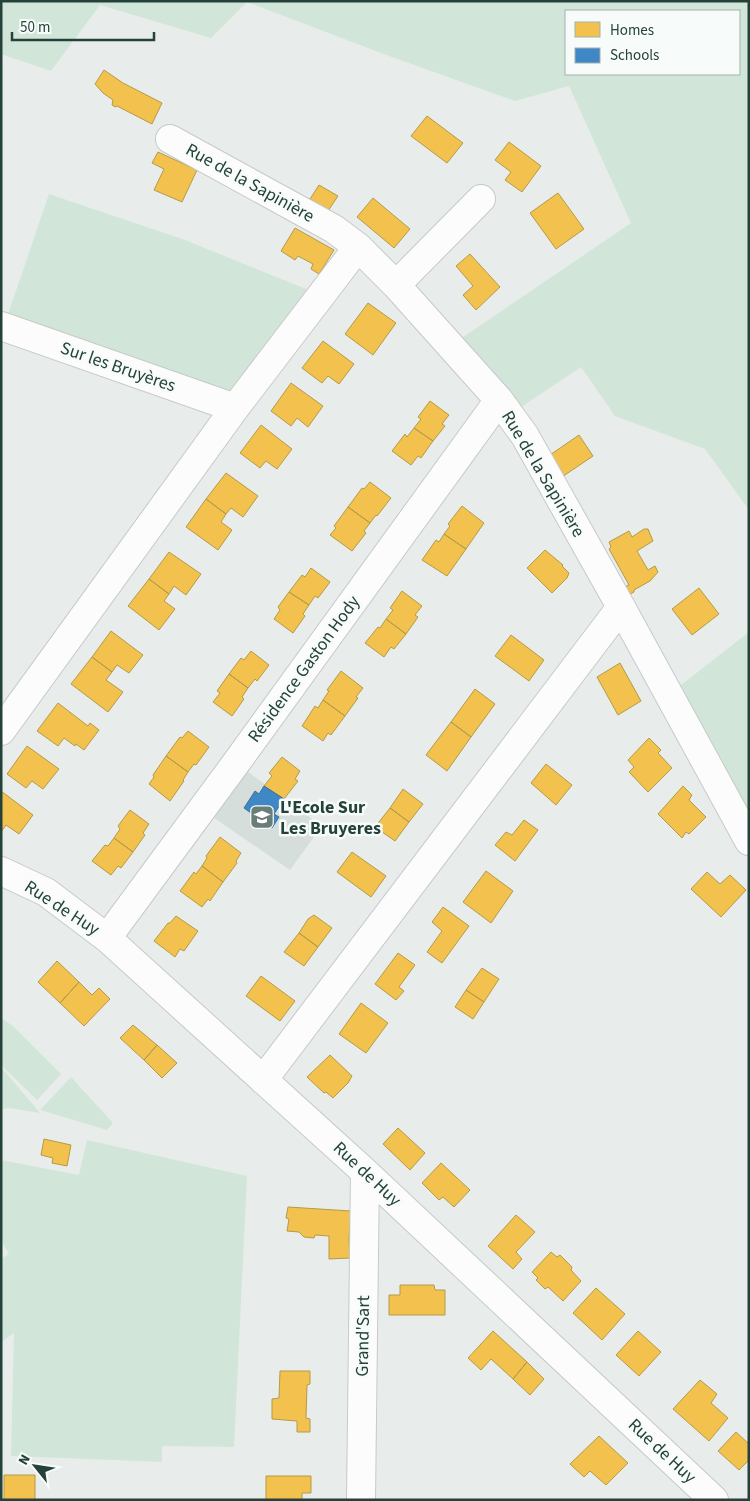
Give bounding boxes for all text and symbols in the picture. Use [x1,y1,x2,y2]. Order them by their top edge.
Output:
scale bar [12,10,155,42]
legend [565,10,740,75]
text: 50 m [20,17,50,38]
text: Homes [610,20,654,41]
text: Schools [610,45,659,66]
street label: Rue de la Sapinière [181,137,319,229]
street label: Sur les Bruyères [57,336,179,398]
street label: Rue de la Sapinière [495,406,591,542]
street label: Résidence Gaston Hody [242,590,366,748]
place label: L'Ecole Sur Les Bruyeres [280,795,381,841]
school or university icon: L'Ecole Sur Les Bruyeres [249,804,275,830]
street label: Rue de Huy [20,874,105,942]
street label: Rue de Huy [327,1136,407,1213]
street label: Grand'Sart [350,1295,376,1377]
street label: Rue de Huy [622,1413,702,1490]
north arrow [10,1441,60,1491]
text: N [14,1451,36,1469]

